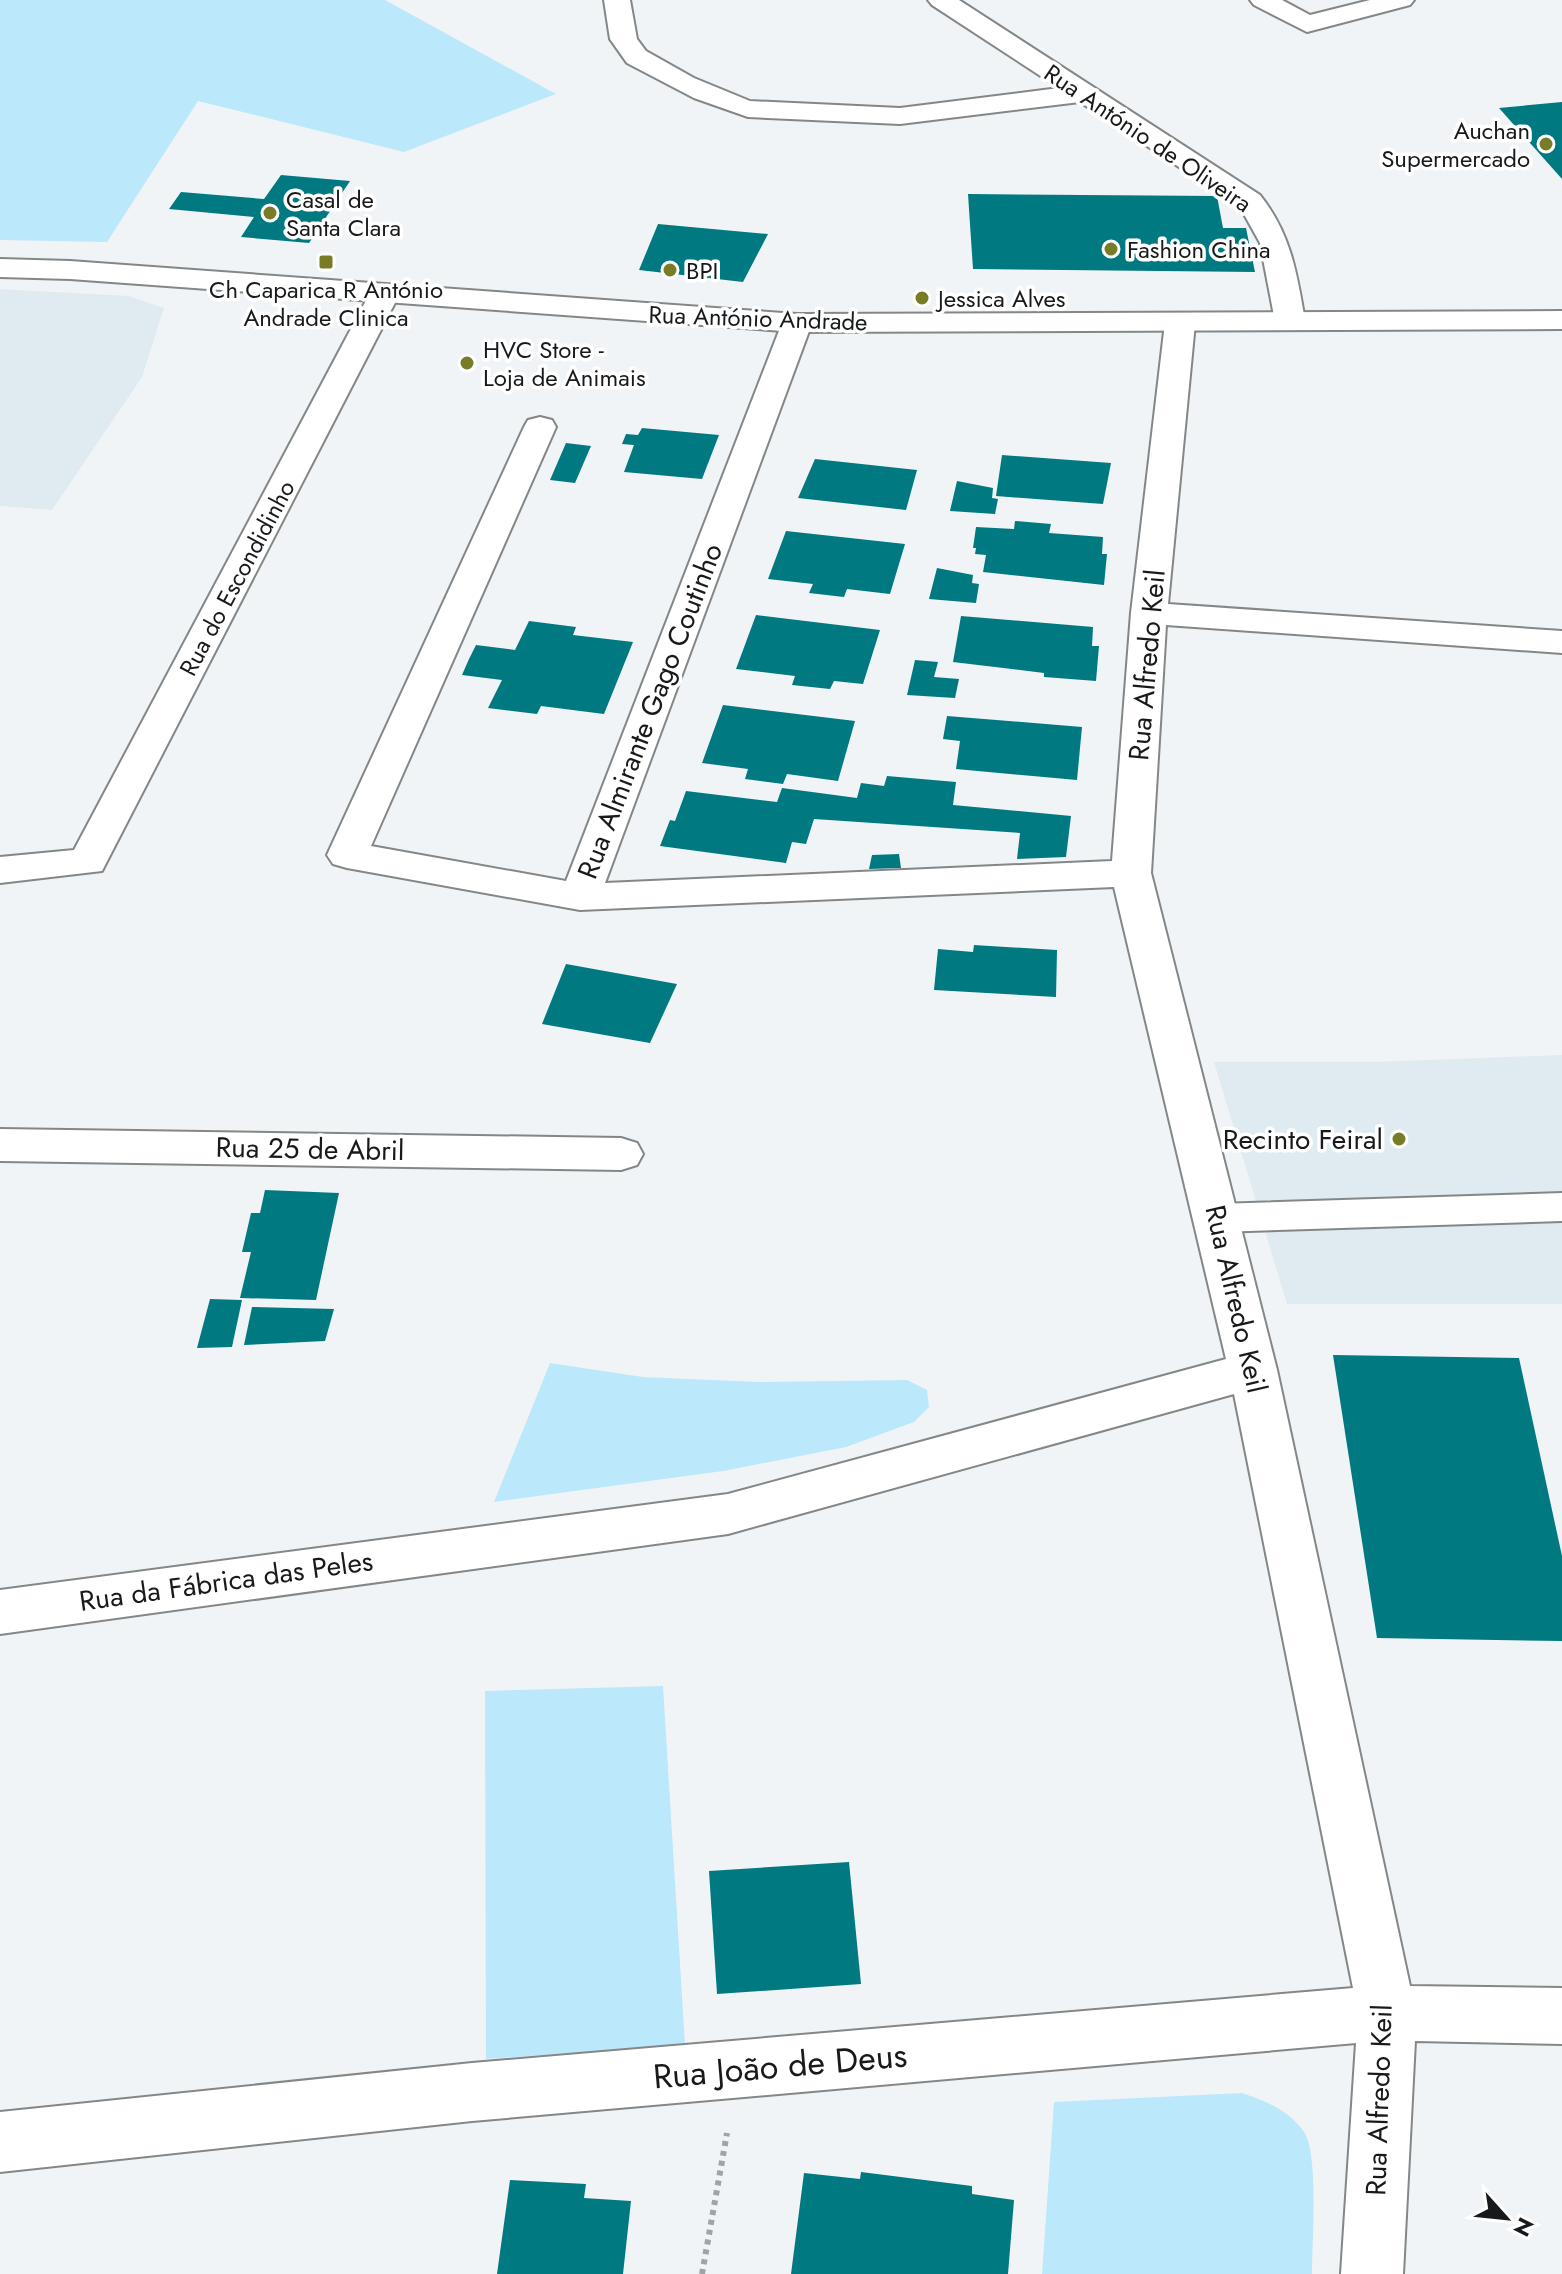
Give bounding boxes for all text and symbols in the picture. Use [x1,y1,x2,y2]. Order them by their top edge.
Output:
street label: Rua António de Oliveira [1037,55,1259,221]
place label: Auchan Supermercado [1381,113,1530,176]
marker: Auchan Supermercado [1537,135,1555,153]
place label: Casal de Santa Clara [286,182,401,245]
marker: Casal de Santa Clara [261,204,279,222]
place label: Fashion China [1127,232,1271,267]
marker: Fashion China [1102,240,1120,258]
marker: Ch Caparica R António Andrade Clinica [317,253,335,271]
place label: BPI [686,253,718,288]
marker: BPI [661,261,679,279]
place label: Ch Caparica R António Andrade Clinica [209,272,443,335]
place label: Jessica Alves [935,281,1066,316]
marker: Jessica Alves [913,289,931,307]
street label: Rua António Andrade [648,297,868,339]
place label: HVC Store - Loja de Animais [483,332,646,395]
marker: HVC Store - Loja de Animais [458,354,476,372]
street label: Rua do Escondidinho [171,474,303,682]
street label: Rua Almirante Gago Coutinho [567,537,733,885]
street label: Rua Alfredo Keil [1118,568,1176,762]
place label: Recinto Feiral [1223,1119,1383,1160]
street label: Rua 25 de Abril [215,1127,405,1171]
marker: Recinto Feiral [1390,1130,1408,1148]
street label: Rua Alfredo Keil [1194,1201,1278,1397]
street label: Rua da Fábrica das Peles [77,1540,375,1622]
street label: Rua Alfredo Keil [1355,2004,1403,2196]
street label: Rua João de Deus [651,2030,909,2102]
north arrow [1466,2178,1546,2258]
text: N [1506,2212,1542,2242]

